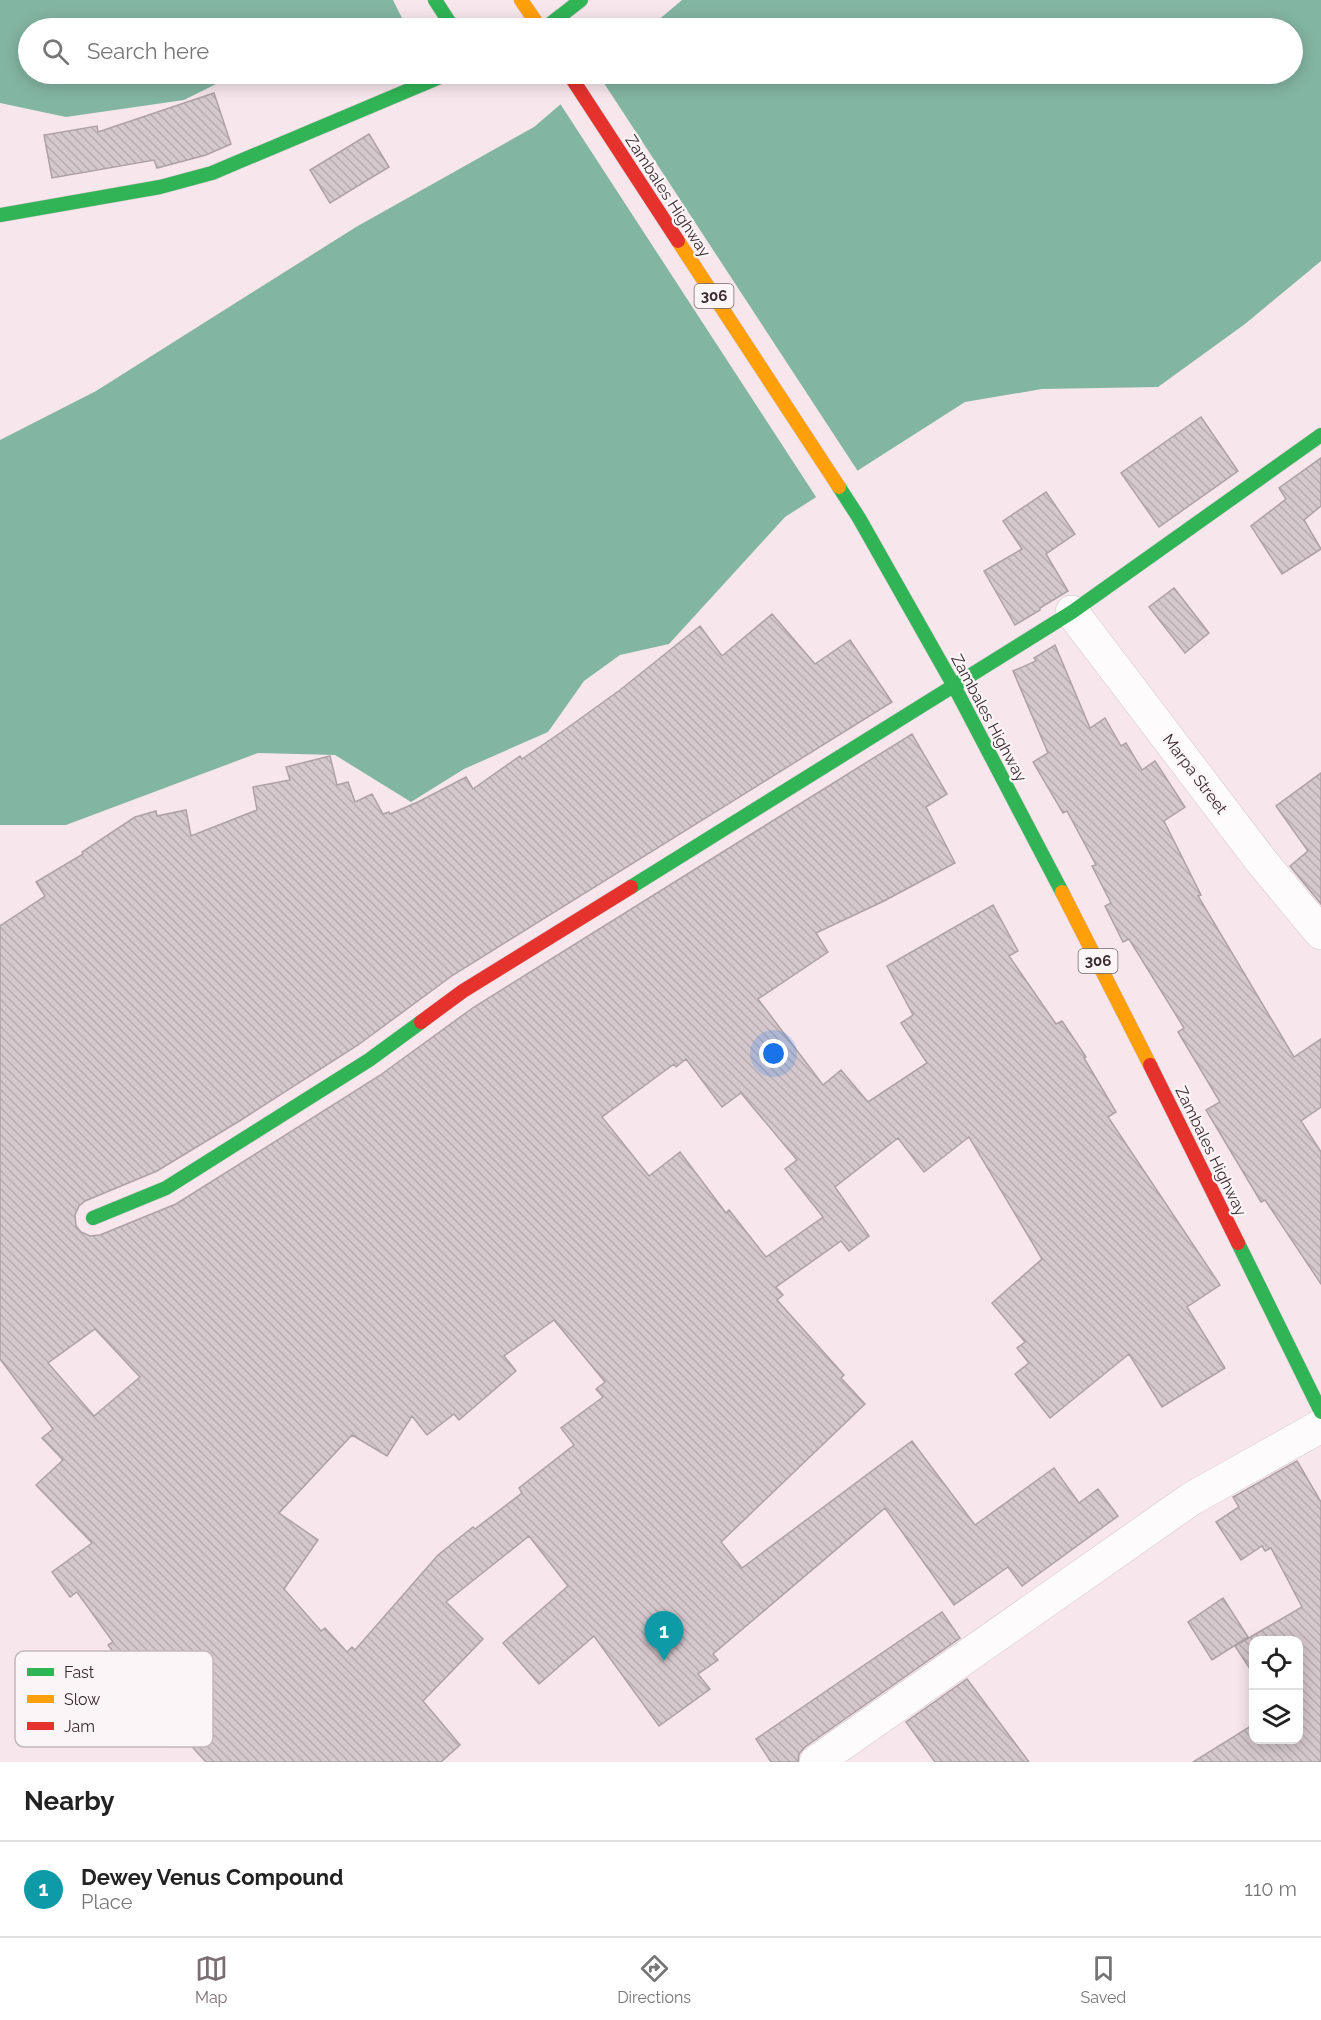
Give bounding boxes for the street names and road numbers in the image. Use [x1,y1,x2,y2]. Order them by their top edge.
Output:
street label: Zambales Highway [621,131,715,261]
road number: 306 [694,284,734,308]
street label: Zambales Highway [947,651,1031,785]
street label: Marpa Street [1159,730,1232,818]
road number: 306 [1078,949,1118,973]
street label: Zambales Highway [1171,1083,1251,1219]

